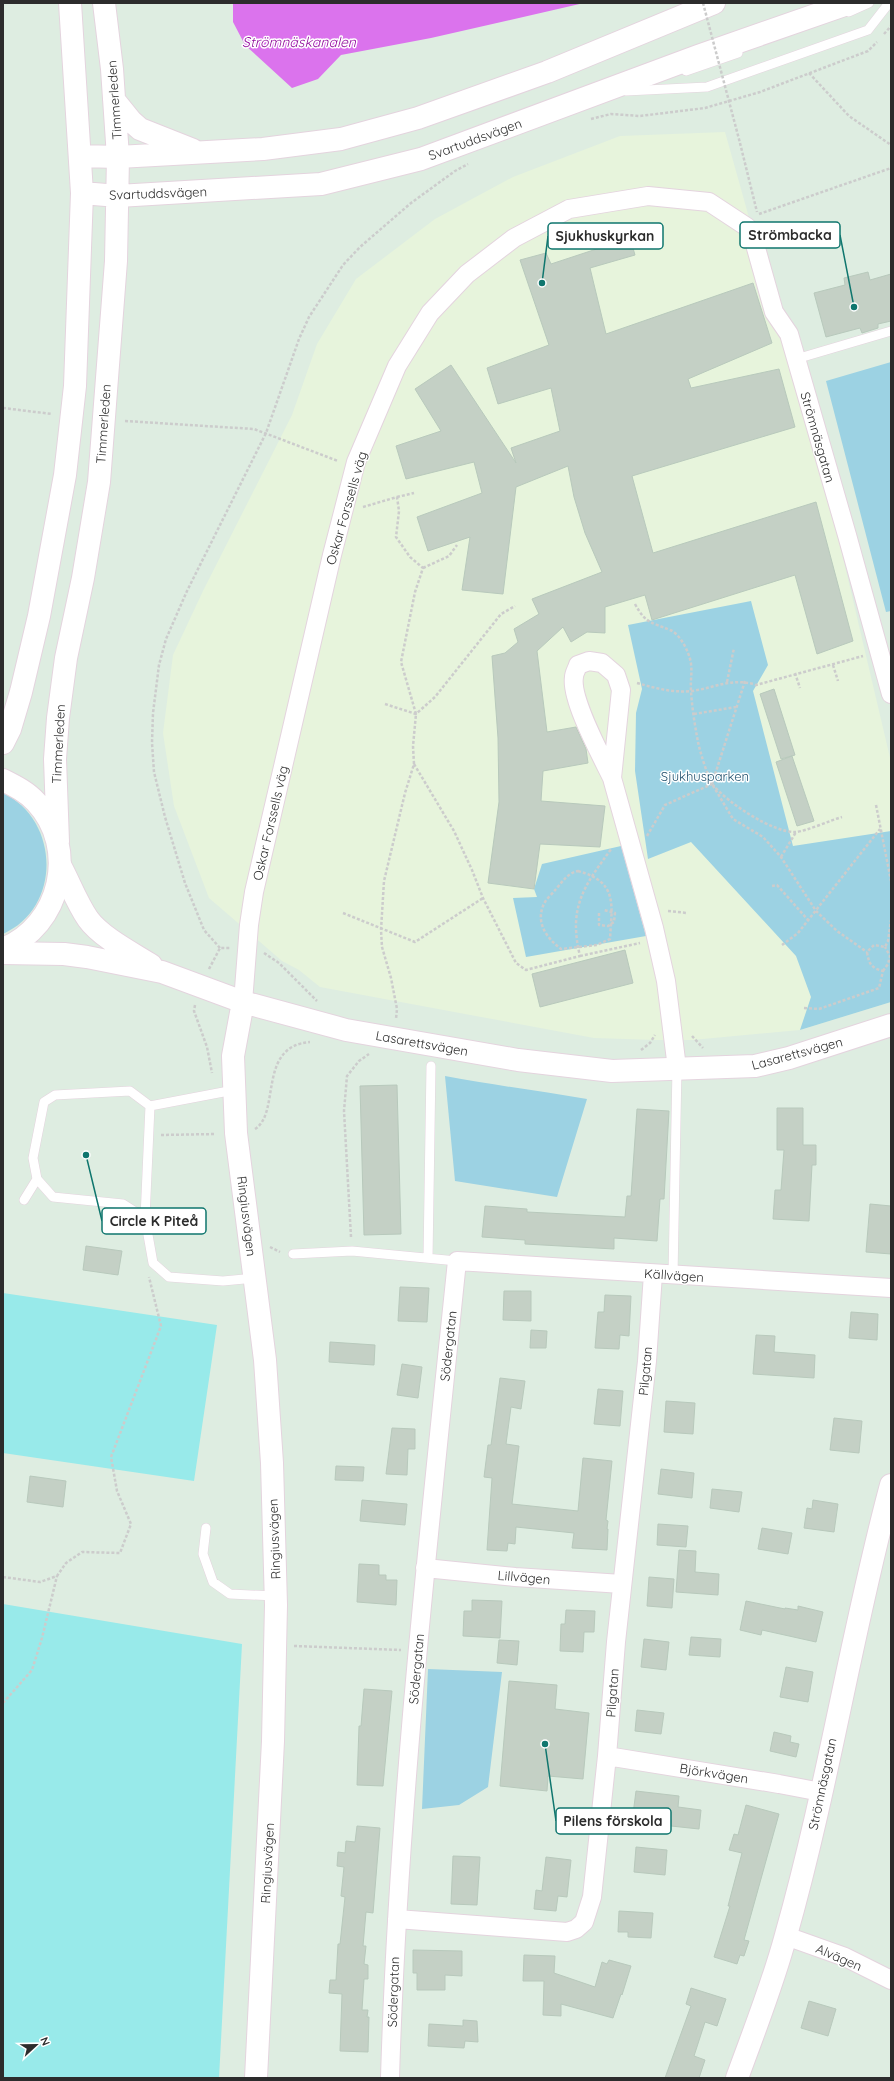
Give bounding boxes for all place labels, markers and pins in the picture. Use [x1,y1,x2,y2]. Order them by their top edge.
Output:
callout: Strömbacka [740,222,840,248]
callout: Sjukhuskyrkan [548,223,663,249]
callout: Circle K Piteå [102,1208,206,1234]
callout: Pilens förskola [556,1808,671,1834]

